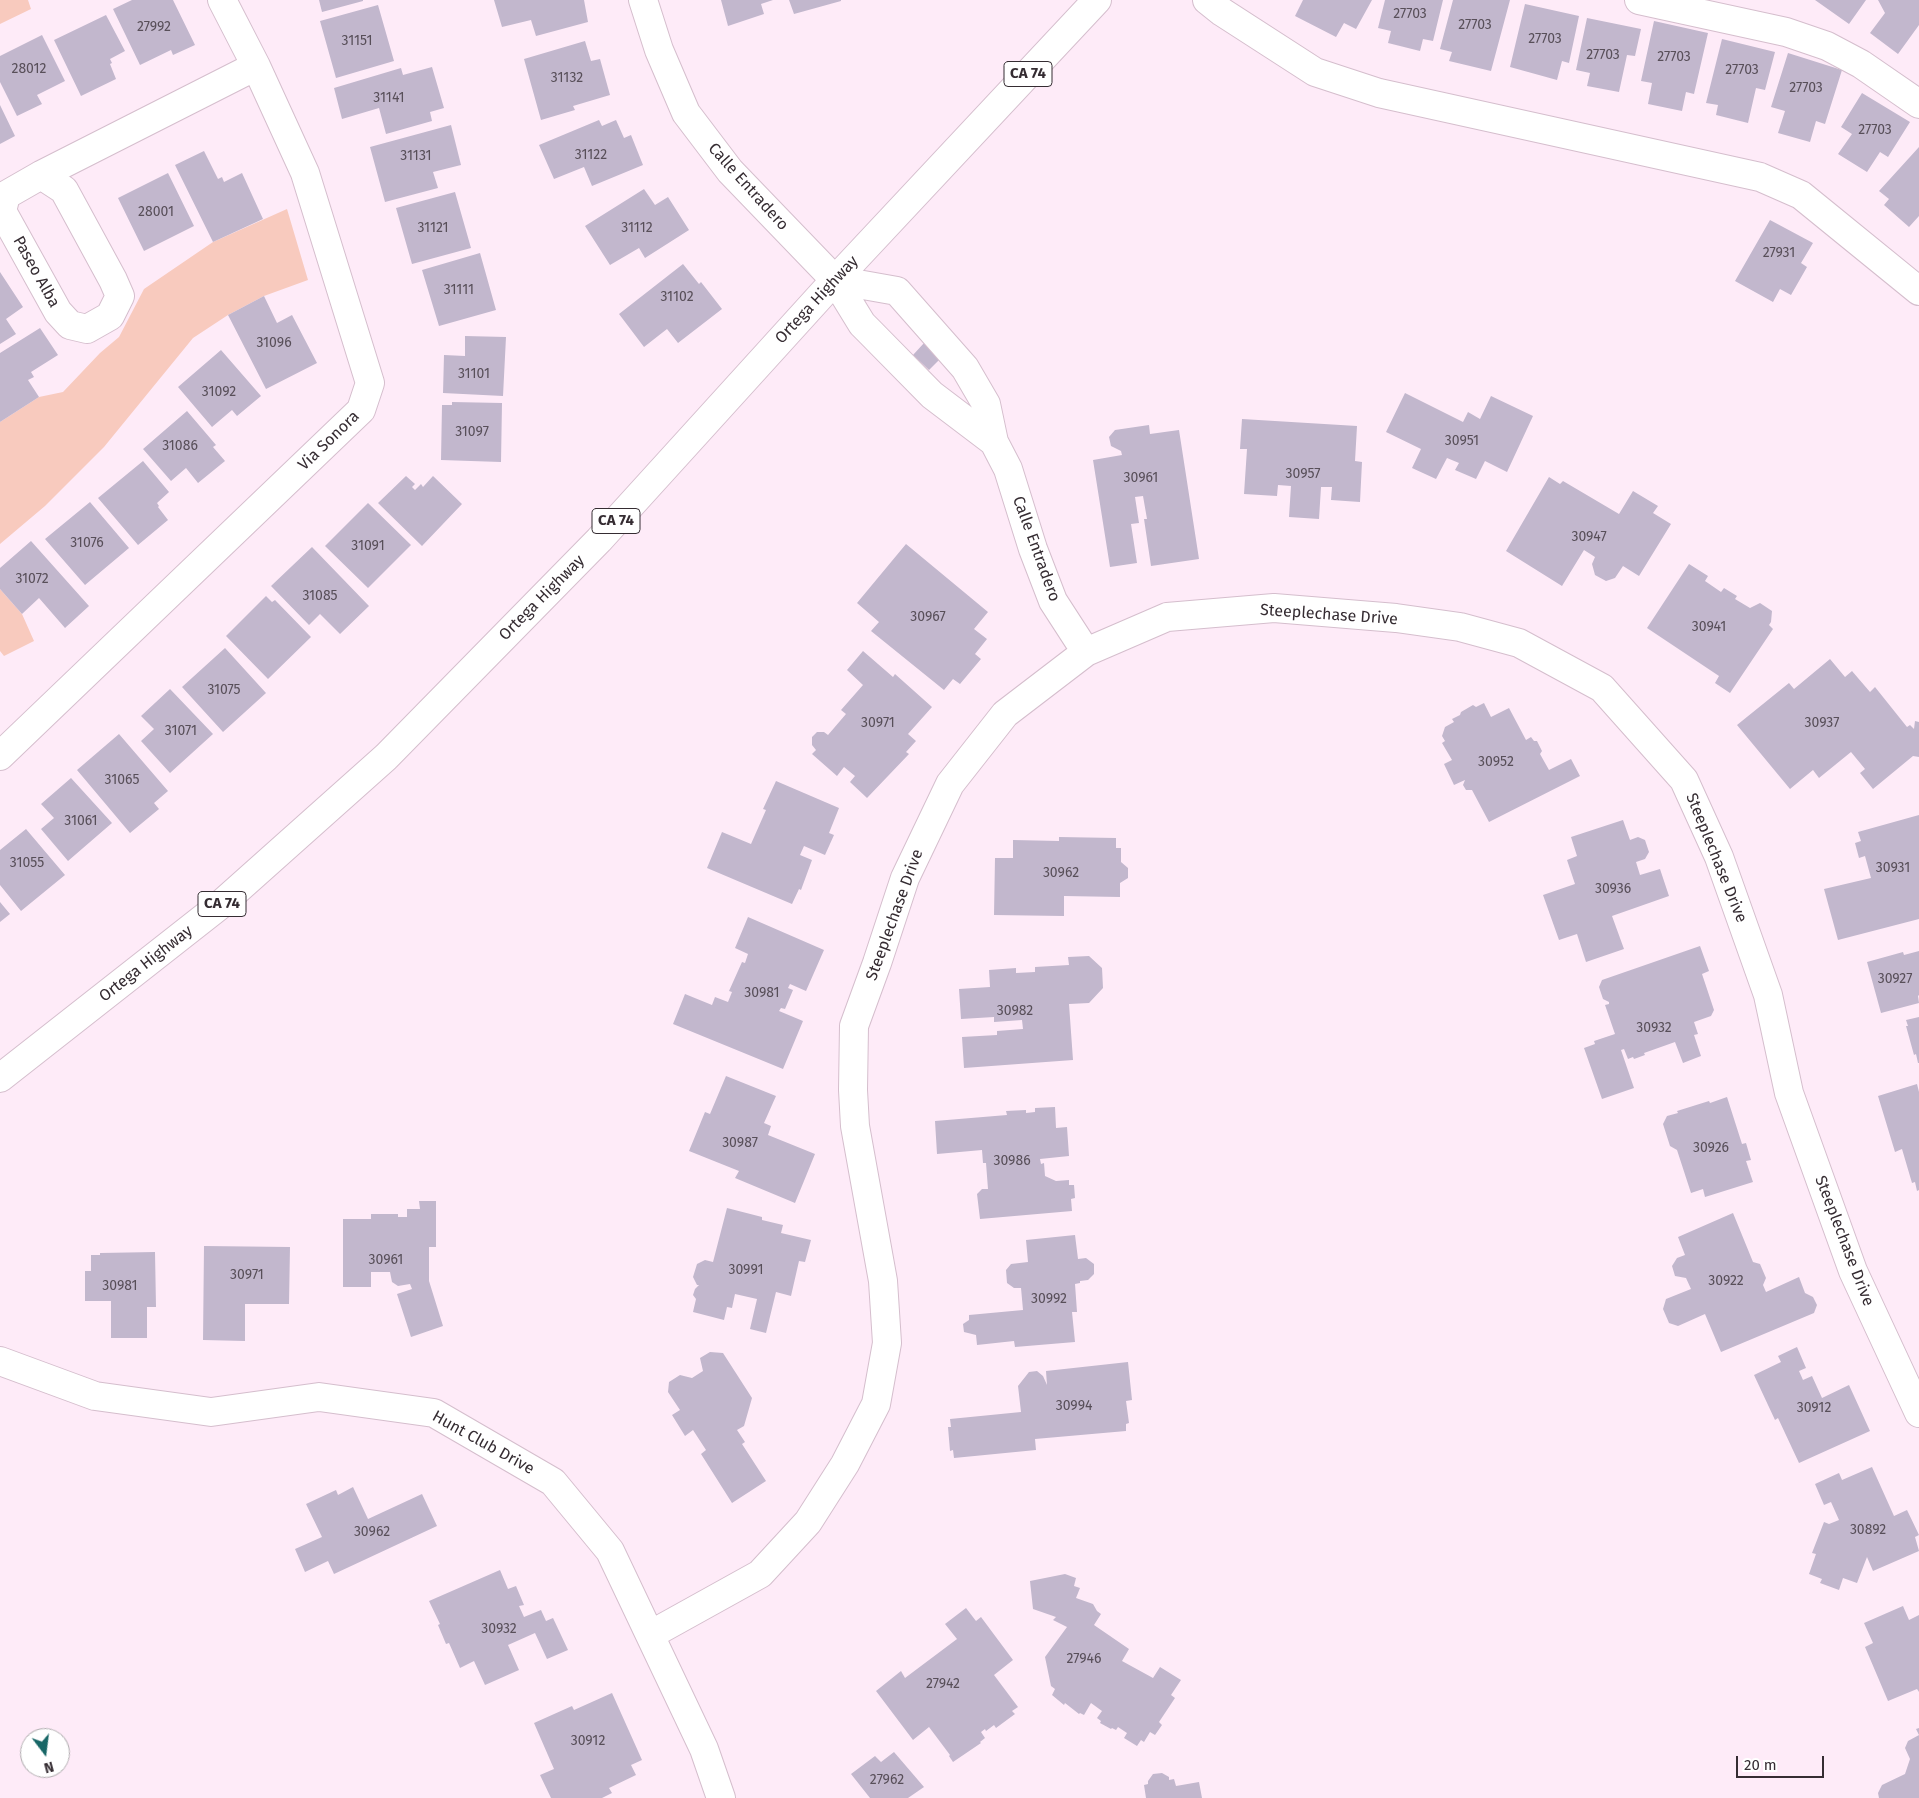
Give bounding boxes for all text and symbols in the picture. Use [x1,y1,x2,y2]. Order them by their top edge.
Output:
house number: 27703 [1393,6,1427,22]
house number: 27703 [1458,17,1492,33]
house number: 27992 [137,19,171,35]
house number: 27703 [1528,31,1562,47]
house number: 31151 [342,33,372,49]
house number: 27703 [1586,47,1620,63]
house number: 27703 [1657,49,1691,65]
house number: 28012 [11,61,47,77]
road number: CA 74 [1004,62,1052,86]
house number: 27703 [1725,62,1759,78]
house number: 31132 [551,70,583,86]
house number: 27703 [1789,80,1823,96]
house number: 31141 [373,90,405,106]
house number: 27703 [1858,122,1892,138]
street label: Calle Entradero [704,139,792,235]
house number: 31122 [575,147,607,163]
house number: 31131 [400,148,432,164]
house number: 28001 [138,204,174,220]
house number: 31121 [417,220,449,236]
house number: 31112 [621,220,653,236]
street label: Paseo Alba [9,233,63,311]
house number: 27931 [1763,245,1795,261]
street label: Ortega Highway [771,252,863,348]
house number: 31111 [444,282,474,298]
house number: 31102 [660,289,694,305]
house number: 31096 [256,335,292,351]
house number: 31101 [458,366,490,382]
house number: 31092 [202,384,236,400]
street label: Via Sonora [294,407,364,475]
house number: 31097 [455,424,489,440]
house number: 30951 [1445,433,1479,449]
house number: 31086 [162,438,198,454]
house number: 30957 [1286,466,1320,482]
house number: 30961 [1124,470,1158,486]
street label: Calle Entradero [1008,494,1064,604]
road number: CA 74 [592,508,640,534]
house number: 30947 [1571,529,1607,545]
house number: 31076 [70,535,104,551]
house number: 31091 [351,538,385,554]
street label: Ortega Highway [495,551,589,645]
house number: 31072 [15,571,49,587]
house number: 31085 [302,588,338,604]
street label: Steeplechase Drive [1259,601,1399,629]
house number: 30967 [910,609,946,625]
house number: 30941 [1692,619,1726,635]
house number: 31075 [207,682,241,698]
house number: 30971 [861,715,895,731]
house number: 30937 [1805,715,1839,731]
house number: 31071 [165,723,197,739]
house number: 30952 [1478,754,1514,770]
house number: 31065 [105,772,139,788]
street label: Steeplechase Drive [1681,790,1751,926]
house number: 31061 [64,813,98,829]
street label: Steeplechase Drive [862,847,928,983]
house number: 31055 [10,855,44,871]
house number: 30931 [1876,860,1910,876]
house number: 30962 [1043,865,1079,881]
house number: 30936 [1595,881,1631,897]
road number: CA 74 [198,892,246,916]
street label: Ortega Highway [96,922,196,1006]
house number: 30927 [1878,971,1912,987]
house number: 30981 [744,985,780,1001]
house number: 30982 [997,1003,1033,1019]
house number: 30932 [1636,1020,1672,1036]
house number: 30987 [722,1135,758,1151]
house number: 30926 [1693,1140,1729,1156]
house number: 30986 [993,1153,1031,1169]
street label: Steeplechase Drive [1810,1173,1878,1309]
house number: 30961 [369,1252,403,1268]
house number: 30991 [728,1262,764,1278]
house number: 30971 [230,1267,264,1283]
house number: 30922 [1708,1273,1744,1289]
house number: 30981 [102,1278,138,1294]
house number: 30992 [1031,1291,1067,1307]
house number: 30994 [1056,1398,1092,1414]
house number: 30912 [1797,1400,1831,1416]
street label: Hunt Club Drive [429,1407,537,1479]
house number: 30892 [1850,1522,1886,1538]
house number: 30962 [354,1524,390,1540]
house number: 30932 [481,1621,517,1637]
house number: 27946 [1067,1651,1101,1667]
house number: 27942 [926,1676,960,1692]
north arrow [20,1728,70,1778]
house number: 30912 [571,1733,605,1749]
scale bar [1739,1746,1826,1778]
text: 20 m [1744,1756,1777,1774]
text: N [42,1758,55,1776]
house number: 27962 [870,1772,904,1788]

